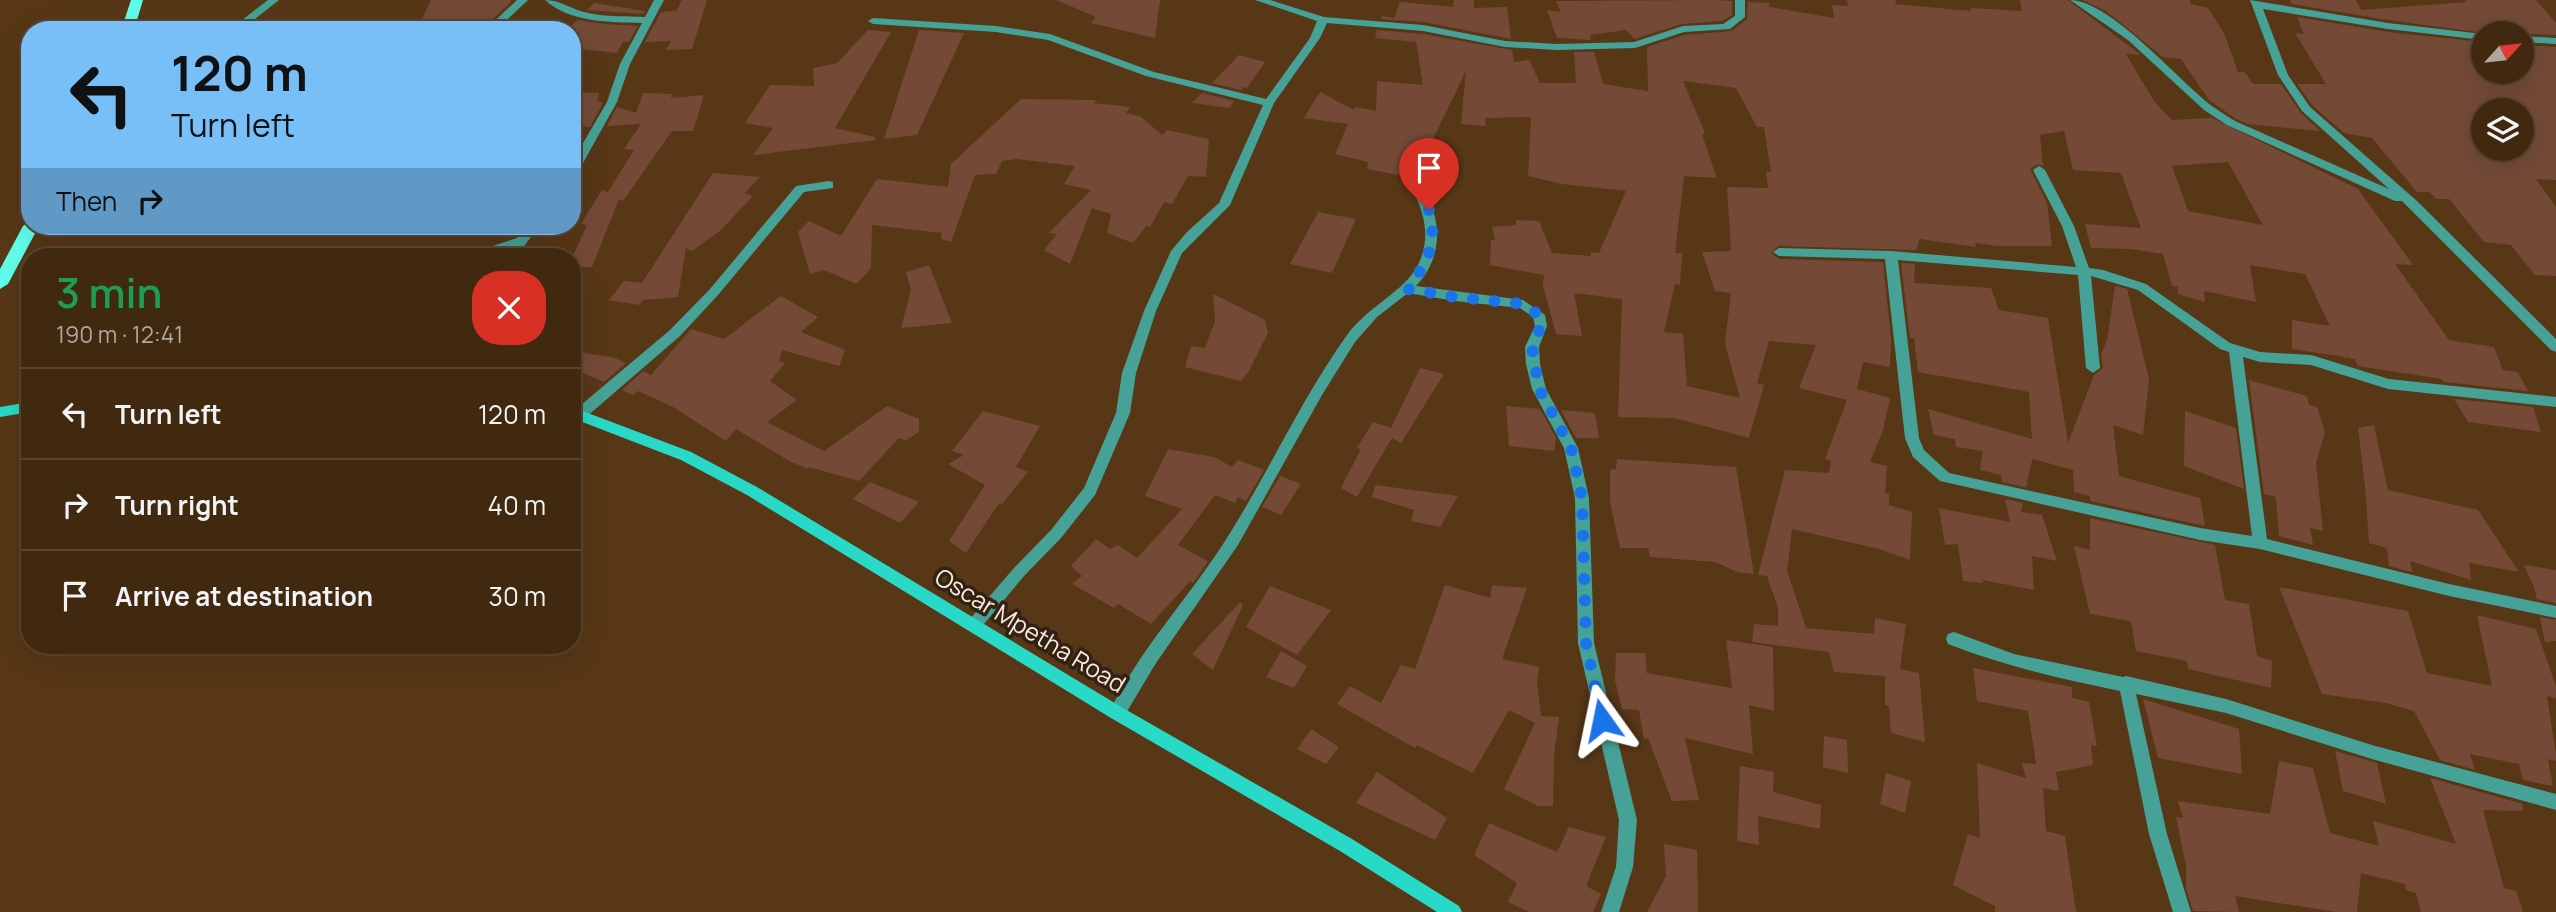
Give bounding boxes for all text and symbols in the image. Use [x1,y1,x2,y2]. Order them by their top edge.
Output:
north arrow [2471,21,2534,84]
map controls [2471,21,2534,161]
text: 120 m [171,39,308,106]
icon: left [56,49,147,140]
button: layers [2471,98,2534,161]
text: Turn left [171,103,295,147]
pin [1399,138,1459,210]
icon: arrive [1410,149,1448,187]
icon: right [131,182,169,220]
text: Then [56,183,117,219]
text: 3 min [56,263,162,321]
button: close [472,271,546,345]
text: 190 m · 12:41 [56,318,183,350]
icon: left [56,395,94,433]
text: Turn left [115,396,222,432]
text: 120 m [478,396,546,432]
icon: right [56,486,94,524]
text: Turn right [115,487,239,523]
text: 40 m [488,487,546,523]
street label: Oscar Mpetha Road [929,560,1132,700]
icon: arrive [56,577,94,615]
text: Arrive at destination [115,578,373,614]
text: 30 m [489,578,546,614]
position arrow [1565,683,1639,757]

